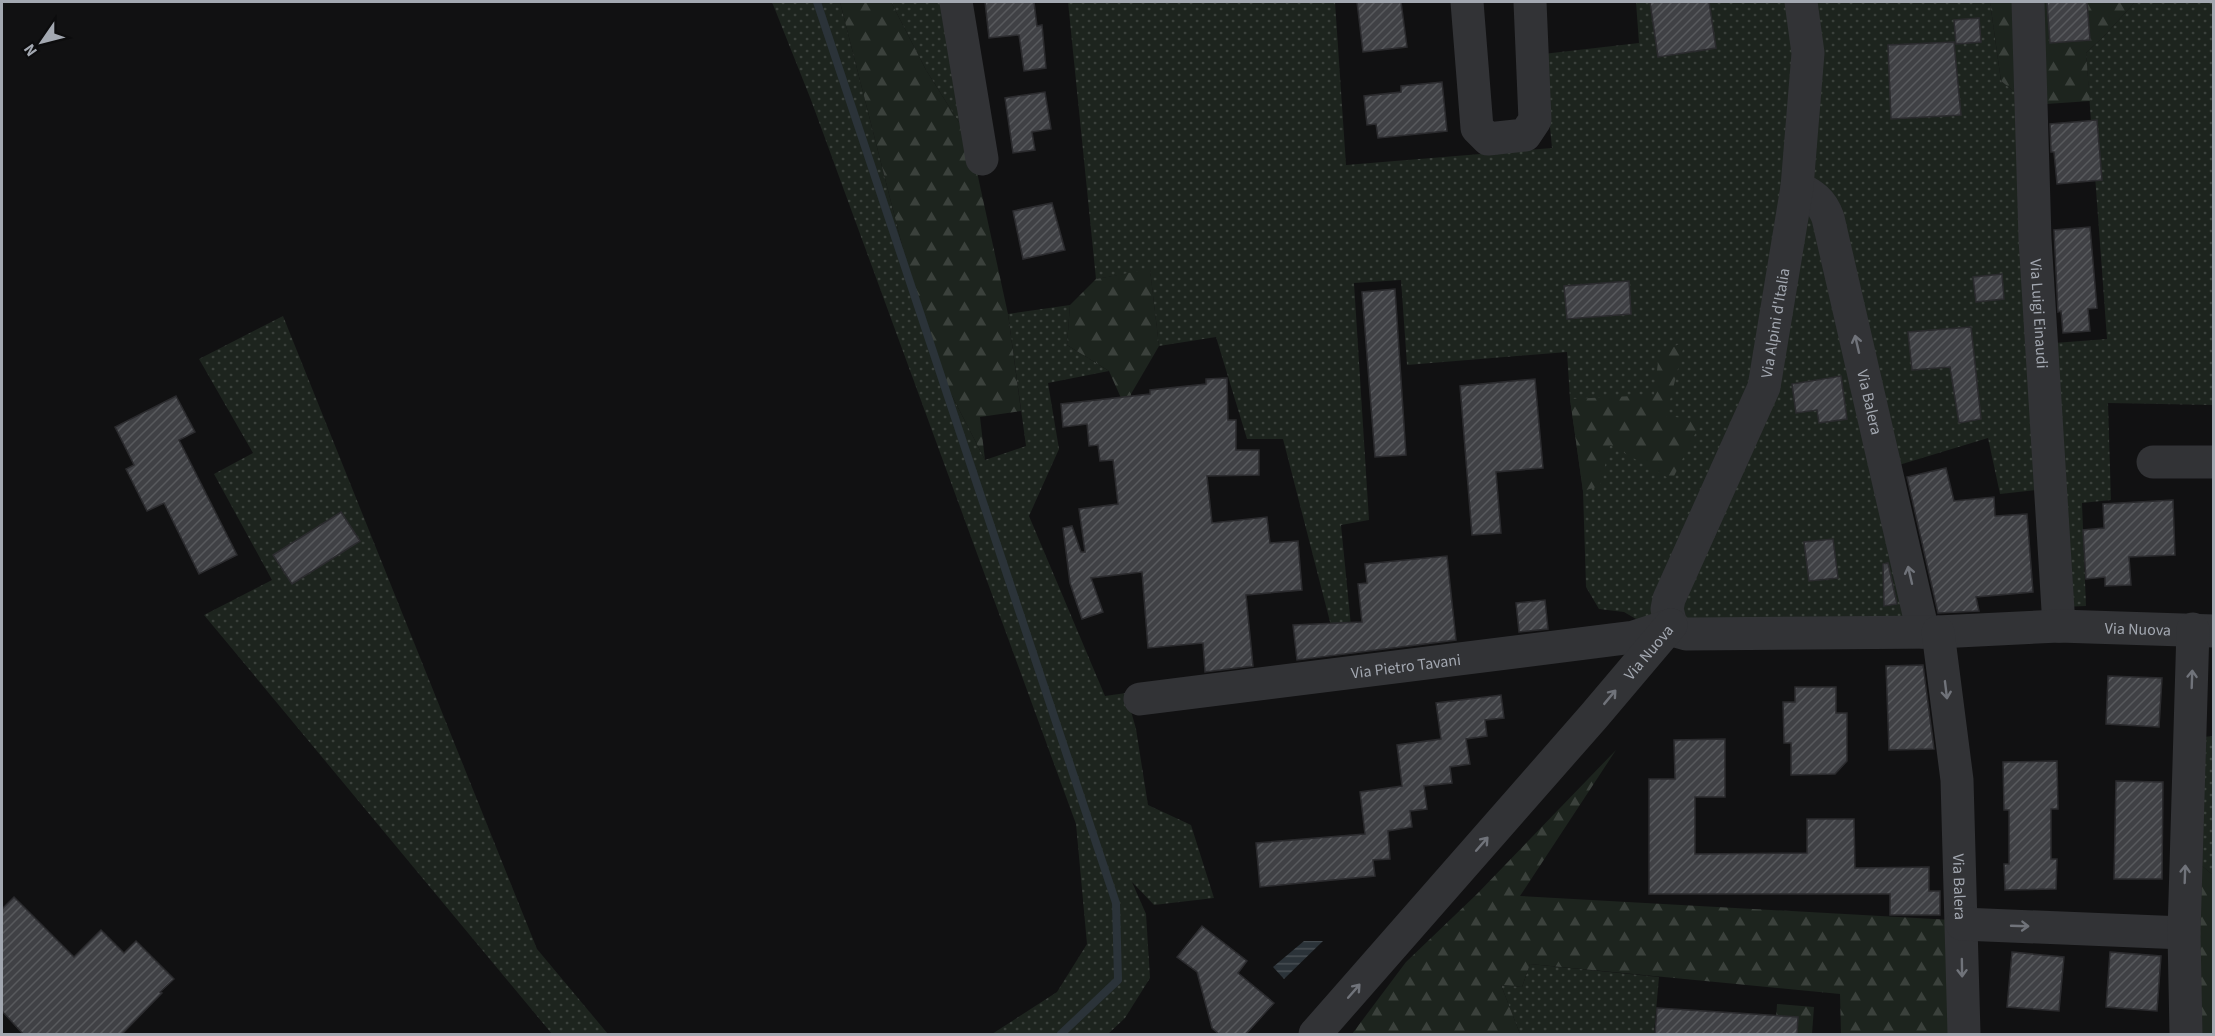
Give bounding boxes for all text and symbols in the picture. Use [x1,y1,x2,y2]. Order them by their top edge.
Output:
north arrow [12,12,72,72]
text: N [18,39,43,61]
street label: Via Luigi Einaudi [2024,258,2053,369]
street label: Via Alpini d'Italia [1756,266,1795,380]
one-way arrow [1851,335,1863,354]
street label: Via Balera [1851,367,1887,437]
one-way arrow [1903,566,1915,585]
street label: Via Nuova [2104,617,2171,642]
street label: Via Nuova [1619,620,1679,685]
street label: Via Pietro Tavani [1350,649,1462,684]
one-way arrow [2186,670,2197,690]
one-way arrow [1940,680,1951,700]
one-way arrow [1604,689,1617,705]
one-way arrow [1475,837,1489,852]
street label: Via Balera [1947,853,1971,920]
one-way arrow [2180,865,2191,885]
one-way arrow [2010,920,2030,932]
one-way arrow [1957,958,1968,978]
one-way arrow [1347,983,1361,998]

